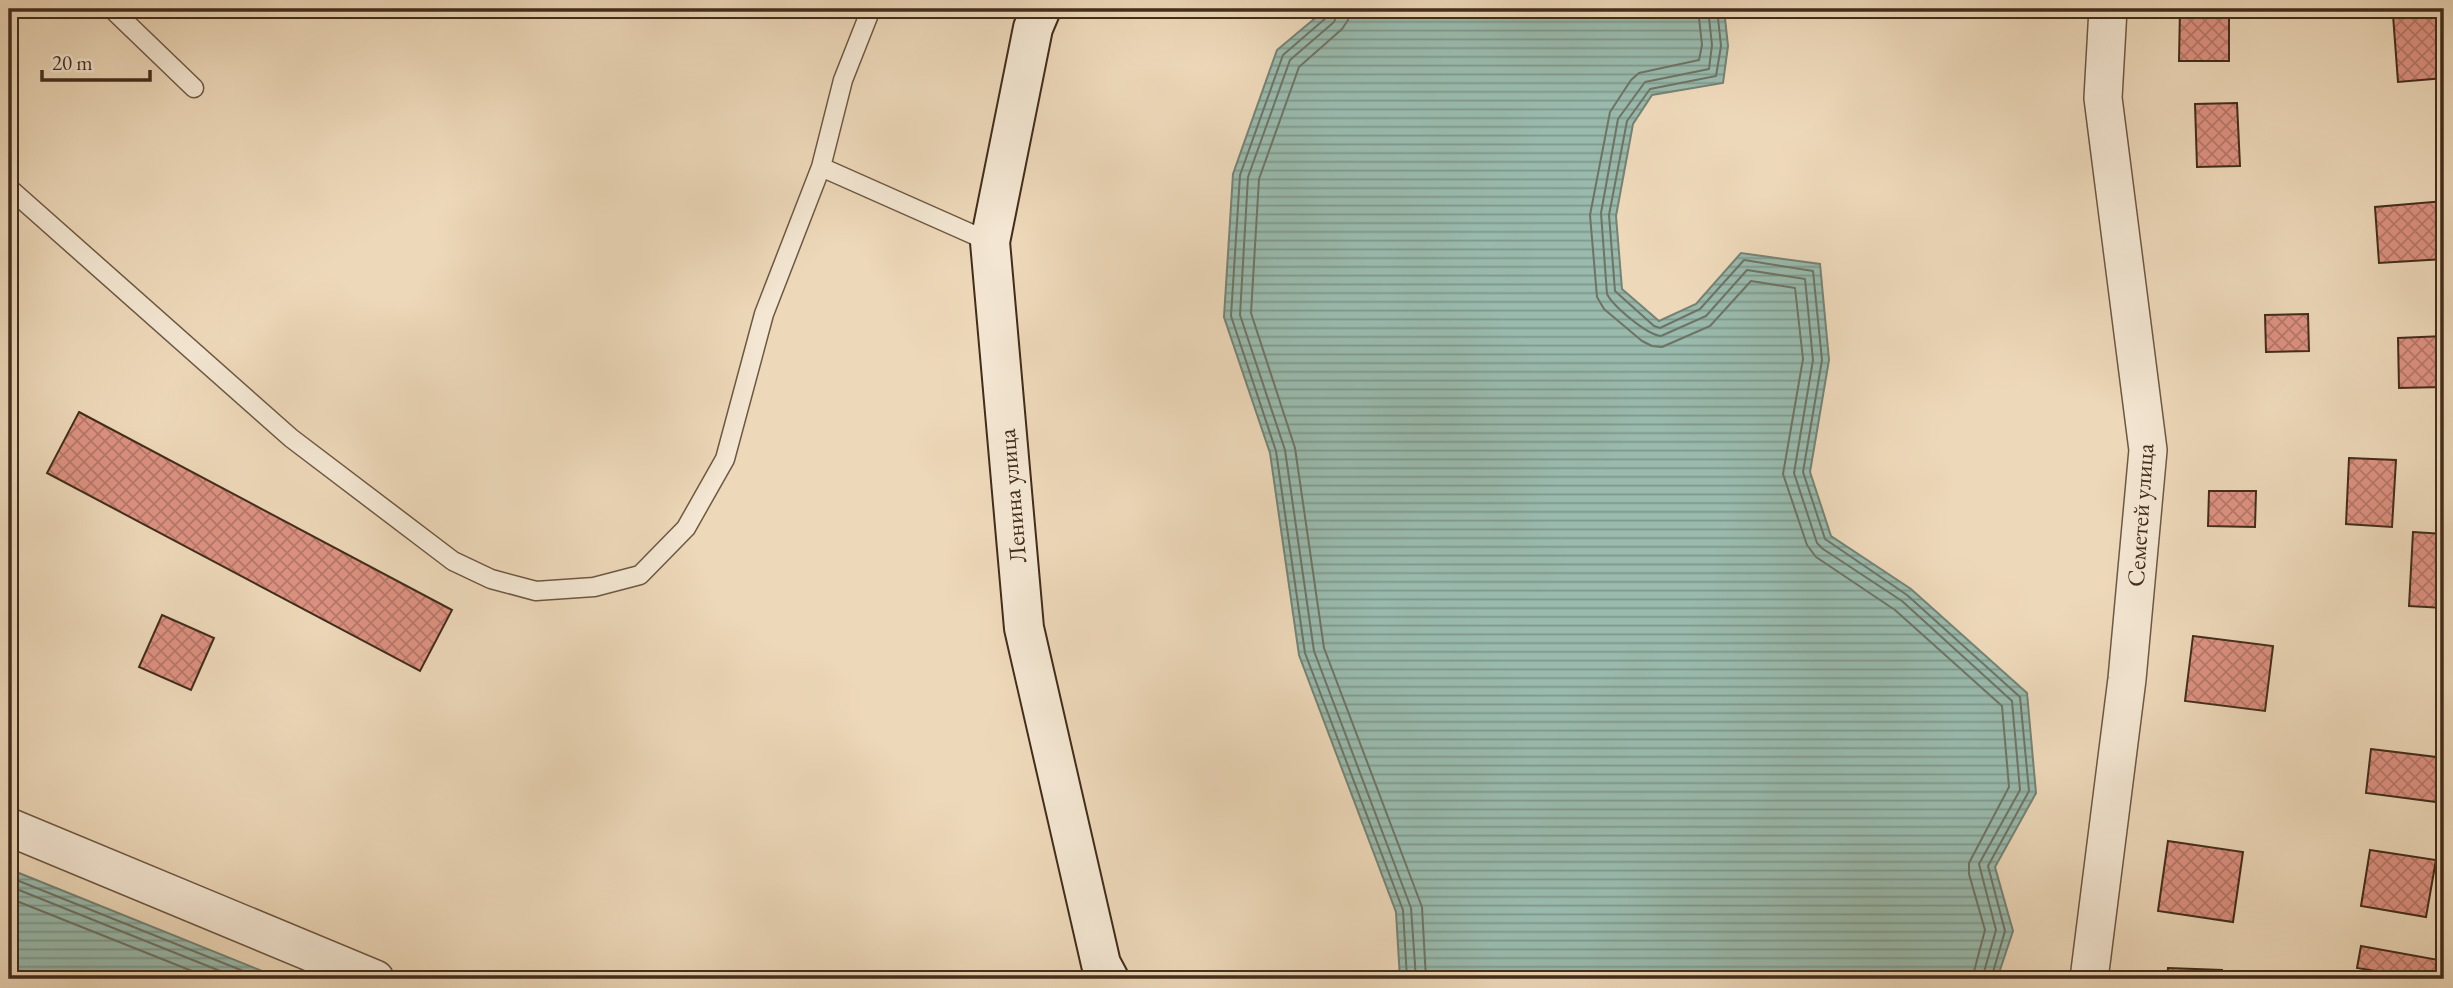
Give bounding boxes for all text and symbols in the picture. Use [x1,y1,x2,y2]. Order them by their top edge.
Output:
scale bar [42,38,150,82]
text: 20 m [52,49,93,76]
street label: Ленина улица [991,427,1033,564]
street label: Семетей улица [2120,442,2160,588]

